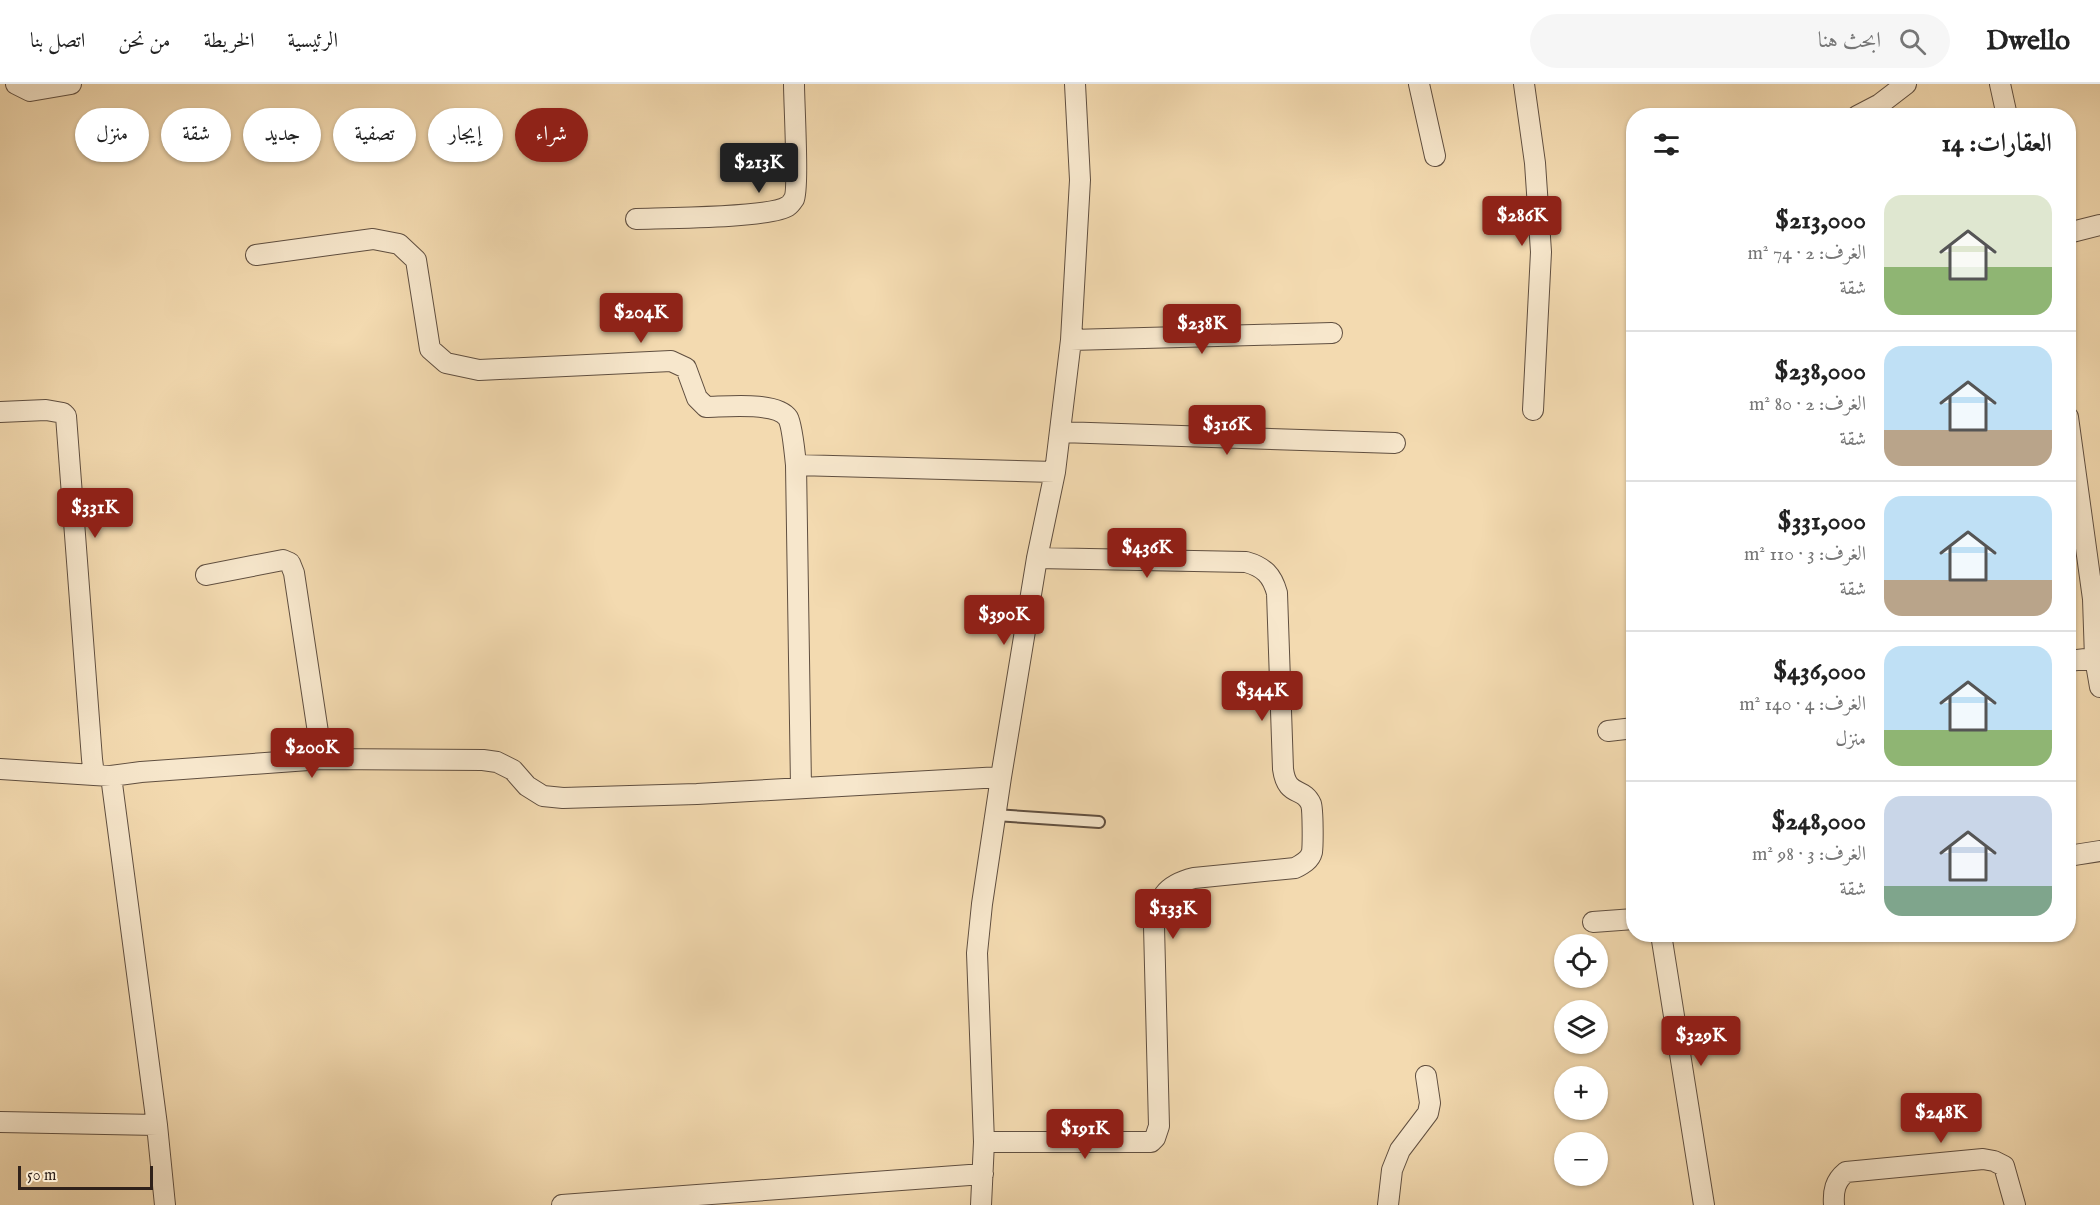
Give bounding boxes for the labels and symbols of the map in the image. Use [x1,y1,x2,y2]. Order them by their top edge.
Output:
pin: $213K [717,143,801,194]
pin: $286K [1480,196,1564,247]
pin: $204K [599,293,683,344]
pin: $238K [1160,304,1244,355]
pin: $316K [1185,405,1269,456]
pin: $331K [53,488,137,539]
pin: $436K [1105,528,1189,579]
pin: $390K [962,595,1046,646]
pin: $344K [1220,671,1304,722]
pin: $200K [270,728,354,779]
pin: $133K [1131,889,1215,940]
pin: $329K [1659,1016,1743,1067]
pin: $248K [1899,1093,1983,1144]
pin: $191K [1043,1109,1127,1160]
scale bar [18,1163,153,1190]

